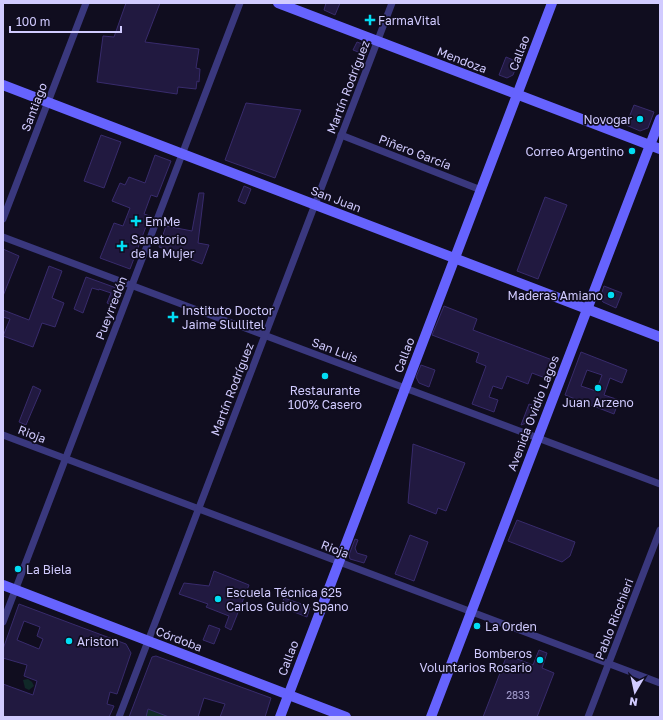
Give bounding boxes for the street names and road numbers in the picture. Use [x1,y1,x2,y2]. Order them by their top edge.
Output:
street label: Callao [505,33,533,73]
street label: Martín Rodríguez [323,38,373,136]
street label: Mendoza [435,44,489,76]
street label: Santiago [18,80,50,134]
street label: Piñero García [377,131,453,173]
street label: San Juan [309,183,363,215]
street label: Pueyrredón [92,274,130,342]
street label: San Luis [310,334,360,366]
street label: Callao [390,335,418,375]
street label: Martín Rodríguez [207,340,257,438]
street label: Avenida Ovidio Lagos [504,353,562,473]
street label: Rioja [16,422,48,446]
street label: Rioja [319,537,351,561]
street label: Pablo Ricchieri [592,576,636,662]
street label: Córdoba [154,623,204,655]
street label: Callao [274,638,302,678]

